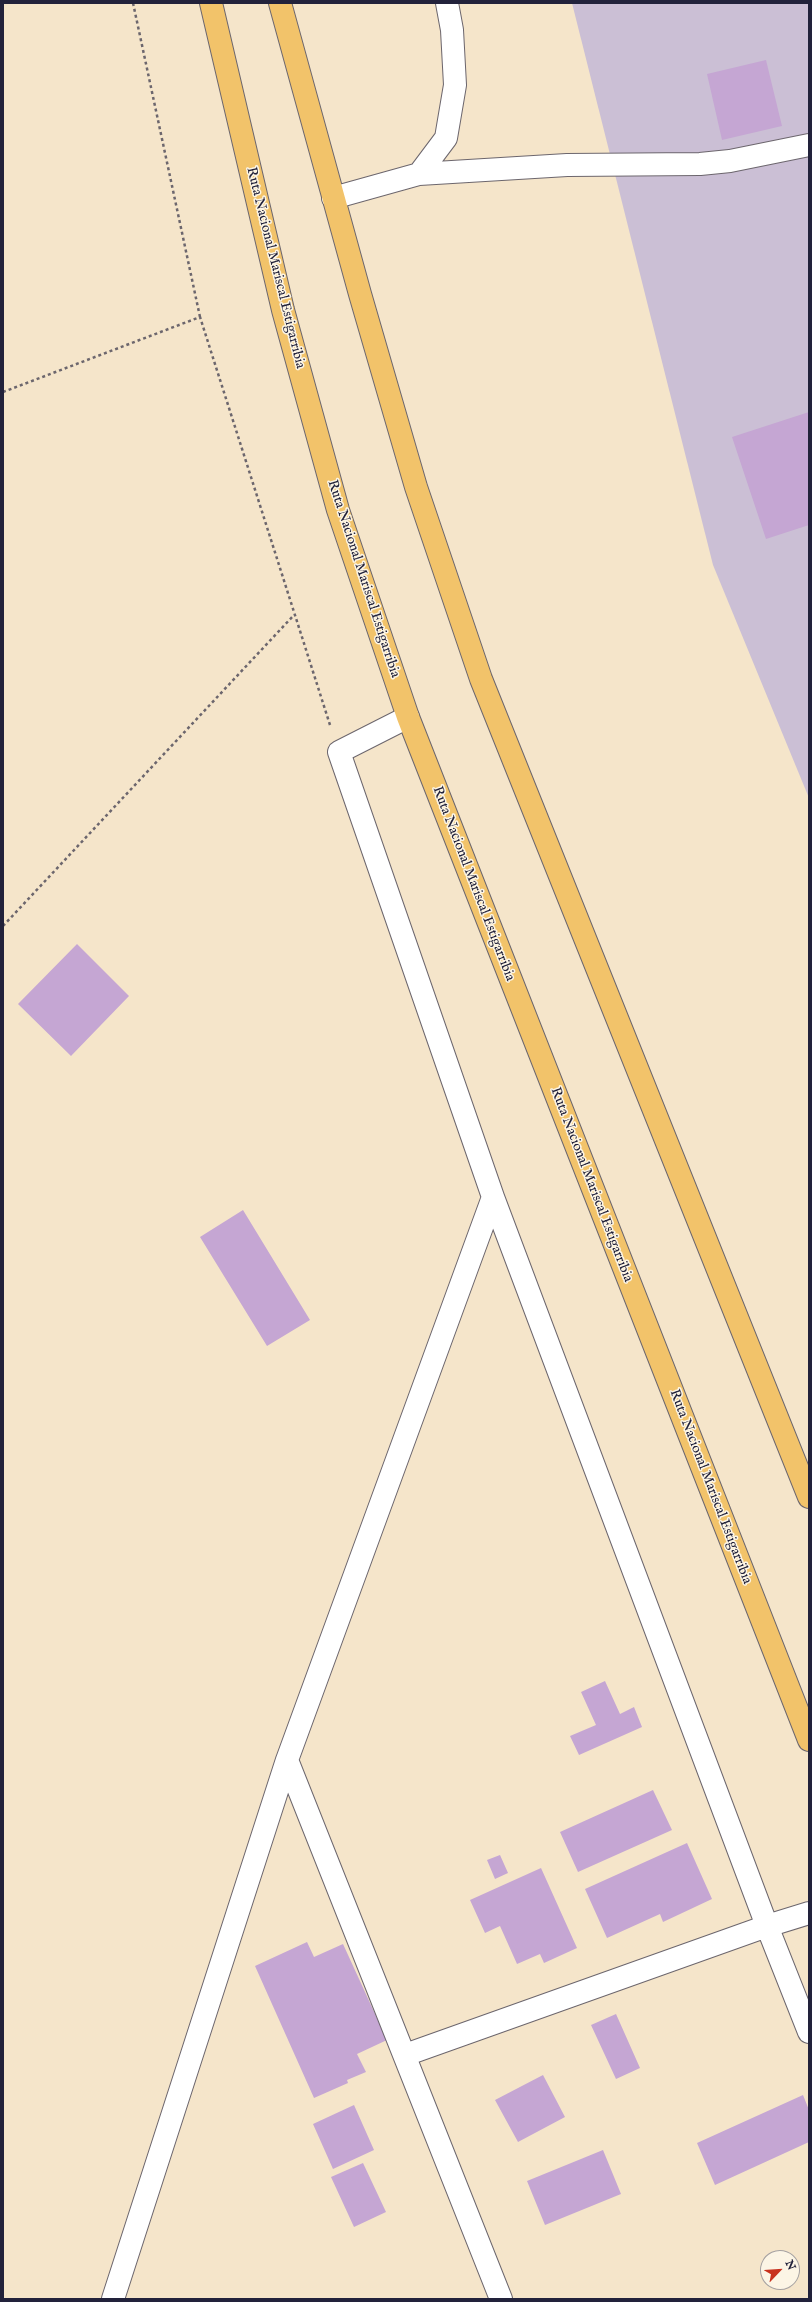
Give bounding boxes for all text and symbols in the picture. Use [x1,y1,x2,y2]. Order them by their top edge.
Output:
street label: Ruta Nacional Mariscal Estigarribia [242,165,308,371]
street label: Ruta Nacional Mariscal Estigarribia [323,478,403,680]
street label: Ruta Nacional Mariscal Estigarribia [428,784,518,984]
street label: Ruta Nacional Mariscal Estigarribia [546,1085,636,1285]
street label: Ruta Nacional Mariscal Estigarribia [665,1387,755,1587]
north arrow [760,2250,800,2290]
text: N [782,2258,798,2273]

